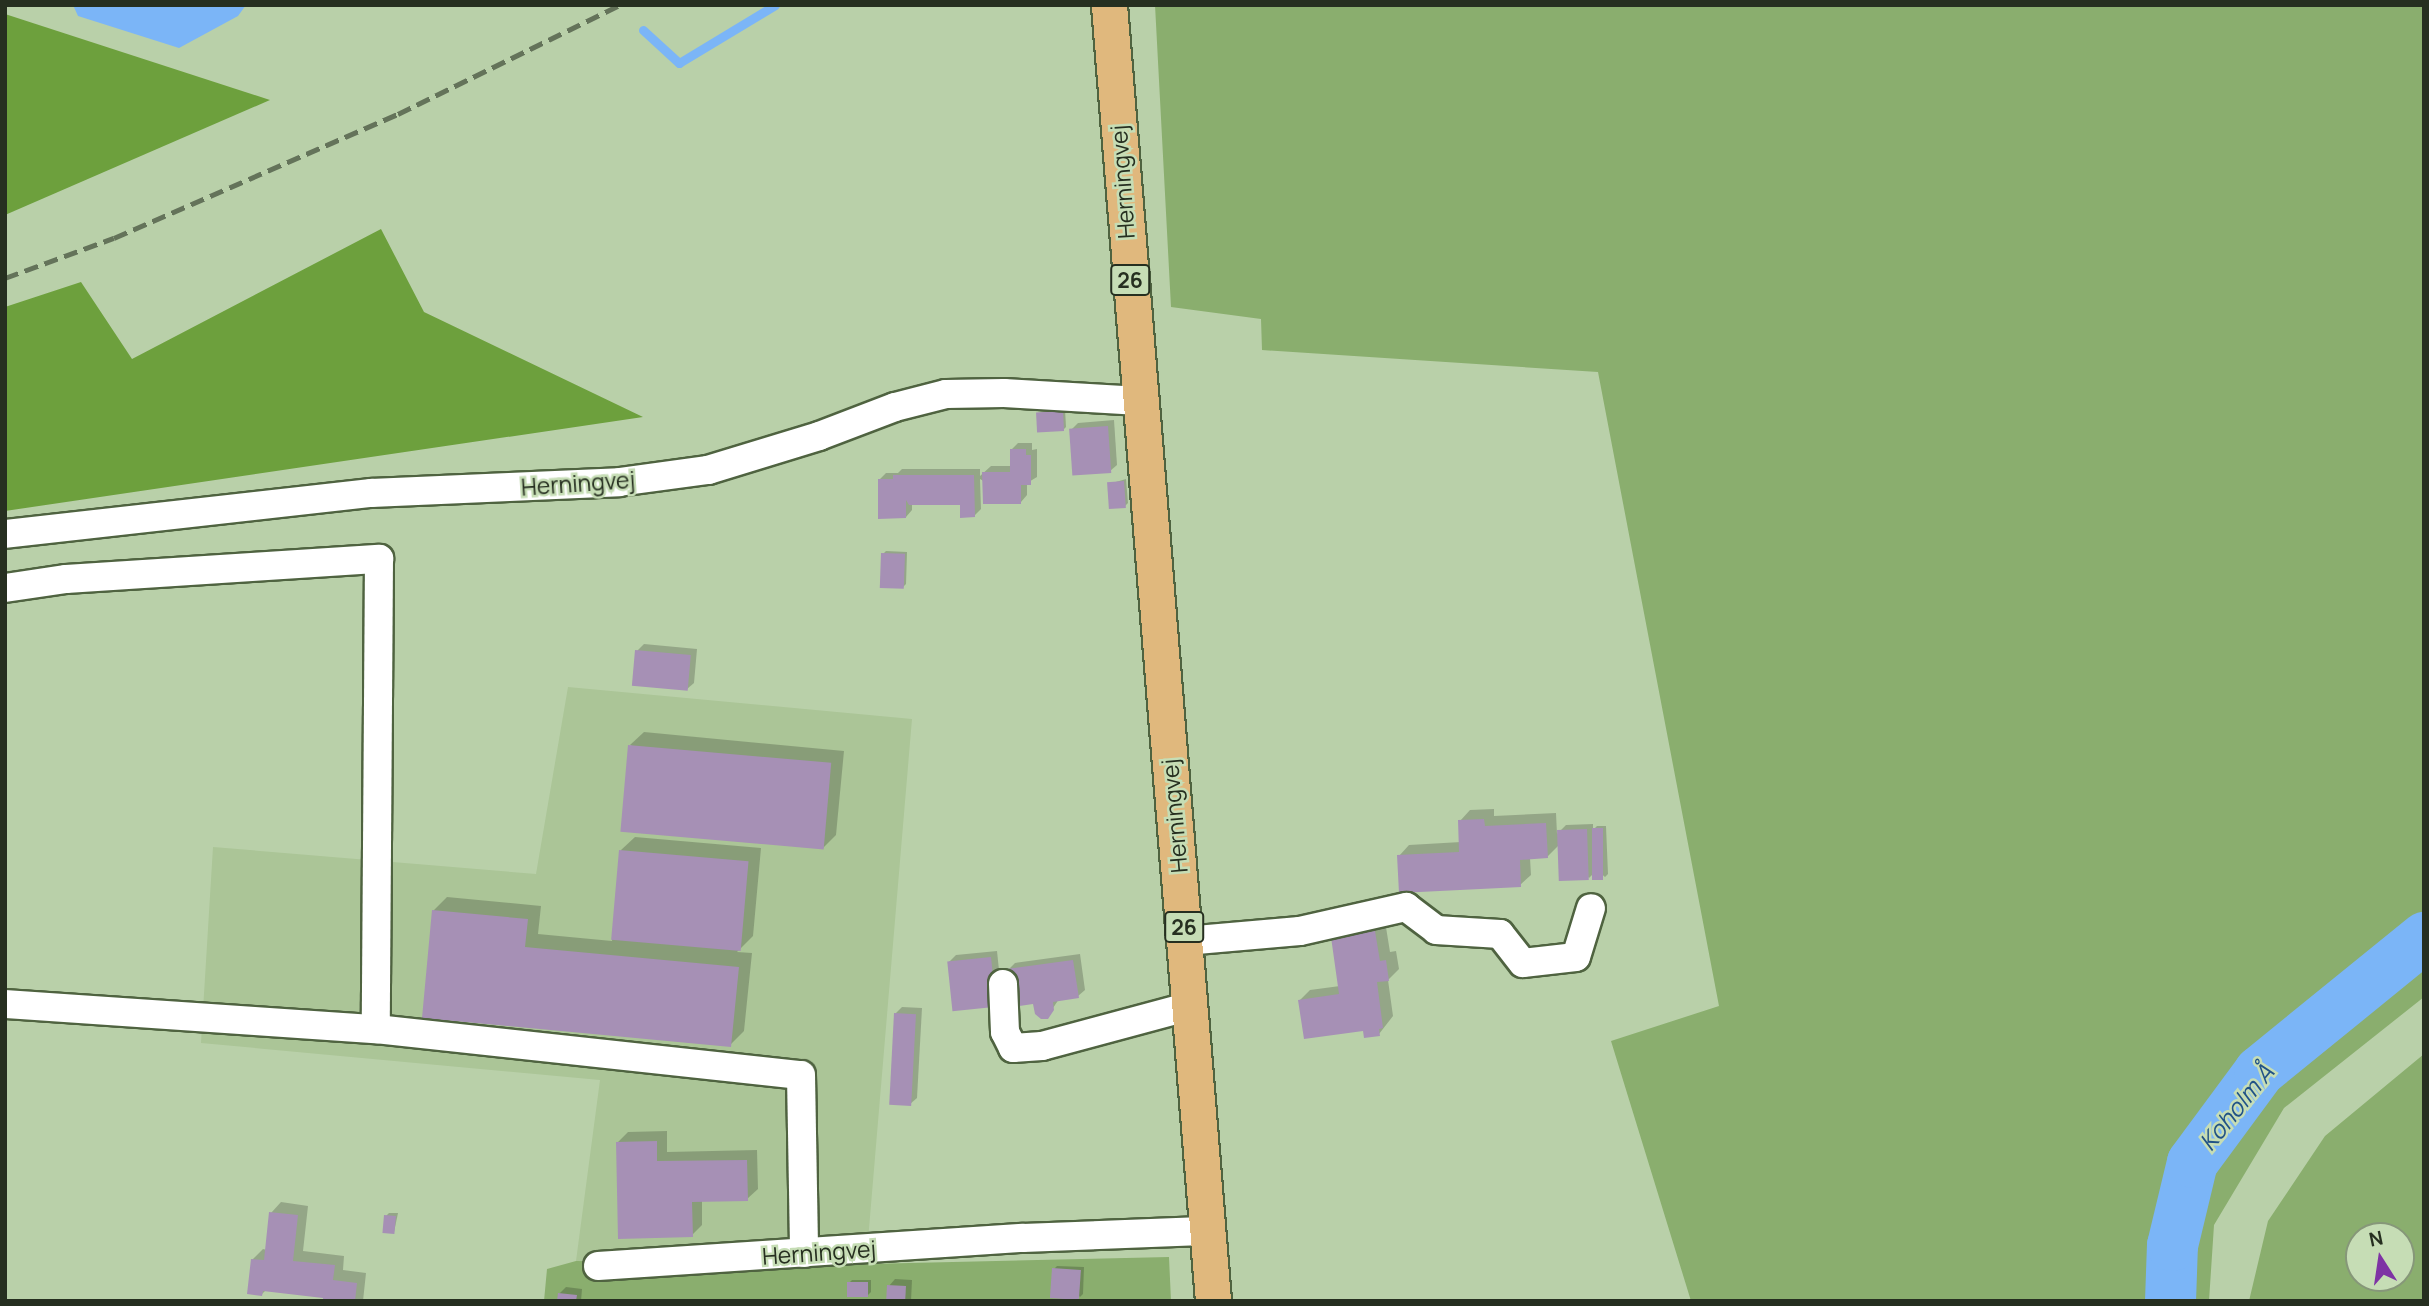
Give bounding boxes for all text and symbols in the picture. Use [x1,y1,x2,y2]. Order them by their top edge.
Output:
street label: Herningvej [1104,124,1140,240]
road number: 26 [1109,262,1151,298]
street label: Herningvej [520,465,636,501]
street label: Herningvej [1155,758,1193,874]
road number: 26 [1163,909,1205,944]
water label: Koholm Å [2193,1058,2279,1156]
north arrow [2345,1222,2415,1292]
text: N [2367,1224,2385,1253]
street label: Herningvej [761,1234,877,1270]

